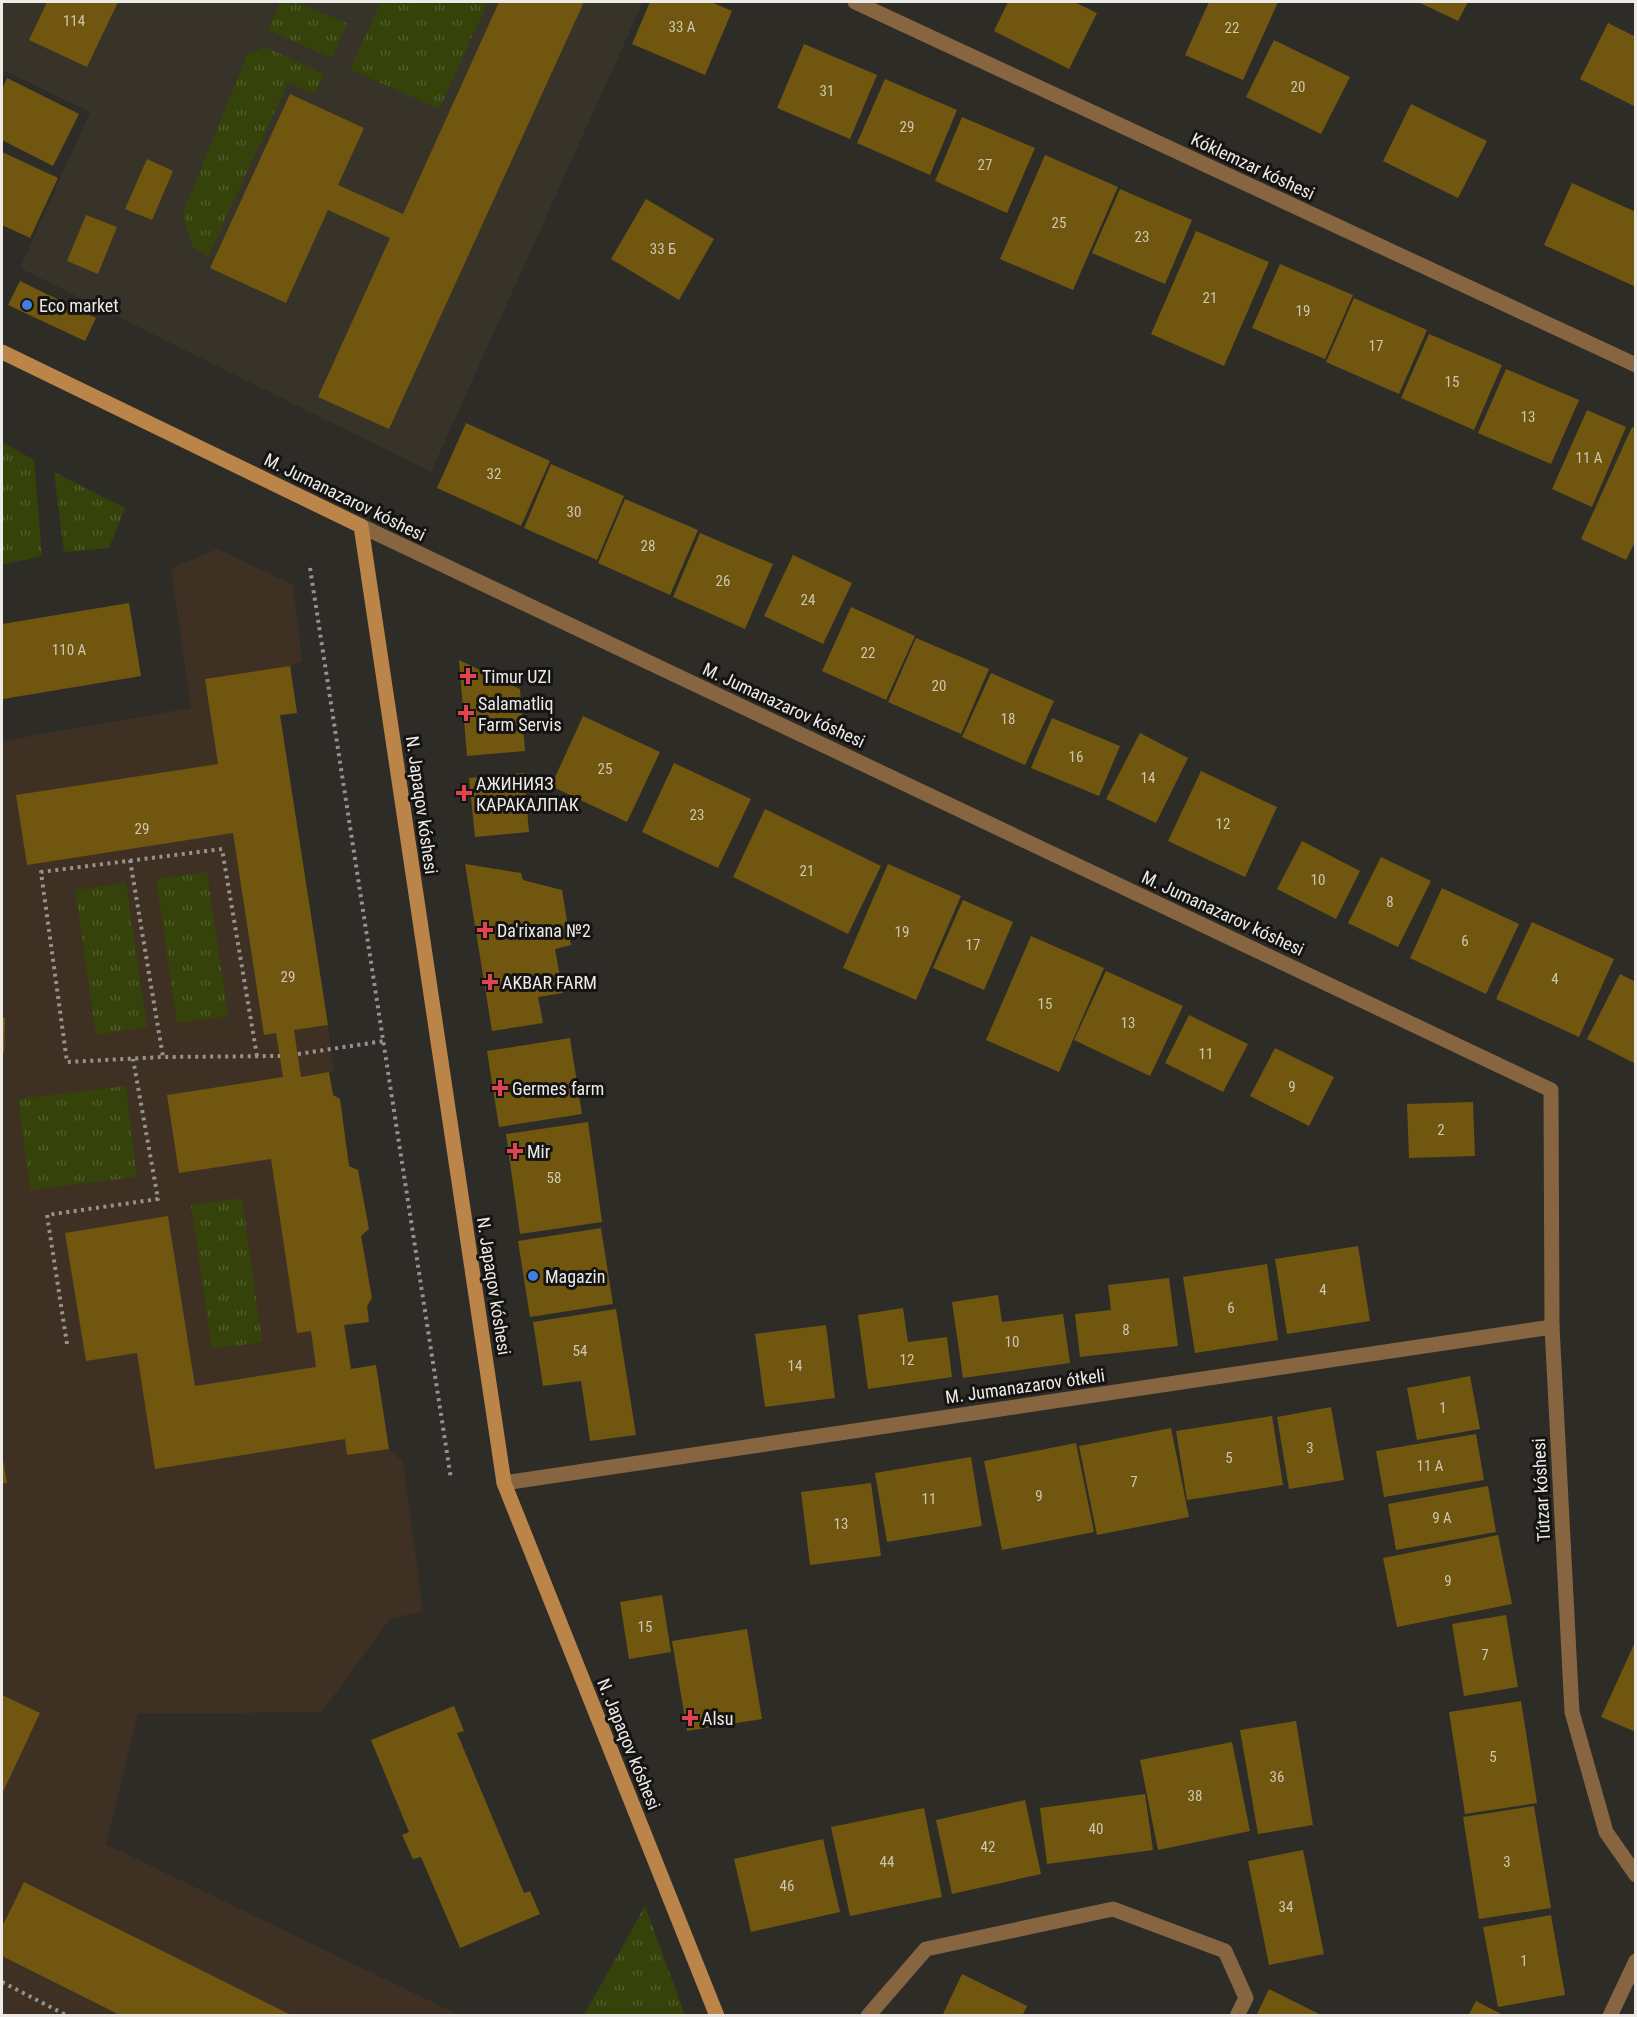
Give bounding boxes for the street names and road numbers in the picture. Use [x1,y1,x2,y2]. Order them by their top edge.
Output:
street label: Kóklemzar kóshesi [1188,128,1318,204]
street label: M. Jumanazarov kóshesi [261,449,429,545]
street label: M. Jumanazarov kóshesi [699,658,869,752]
street label: N. Japaqov kóshesi [402,735,442,875]
street label: M. Jumanazarov kóshesi [1138,866,1308,960]
street label: N. Japaqov kóshesi [473,1216,515,1356]
street label: M. Jumanazarov ótkeli [944,1364,1106,1408]
street label: Tútzar kóshesi [1528,1438,1554,1542]
street label: N. Japaqov kóshesi [593,1675,665,1813]

